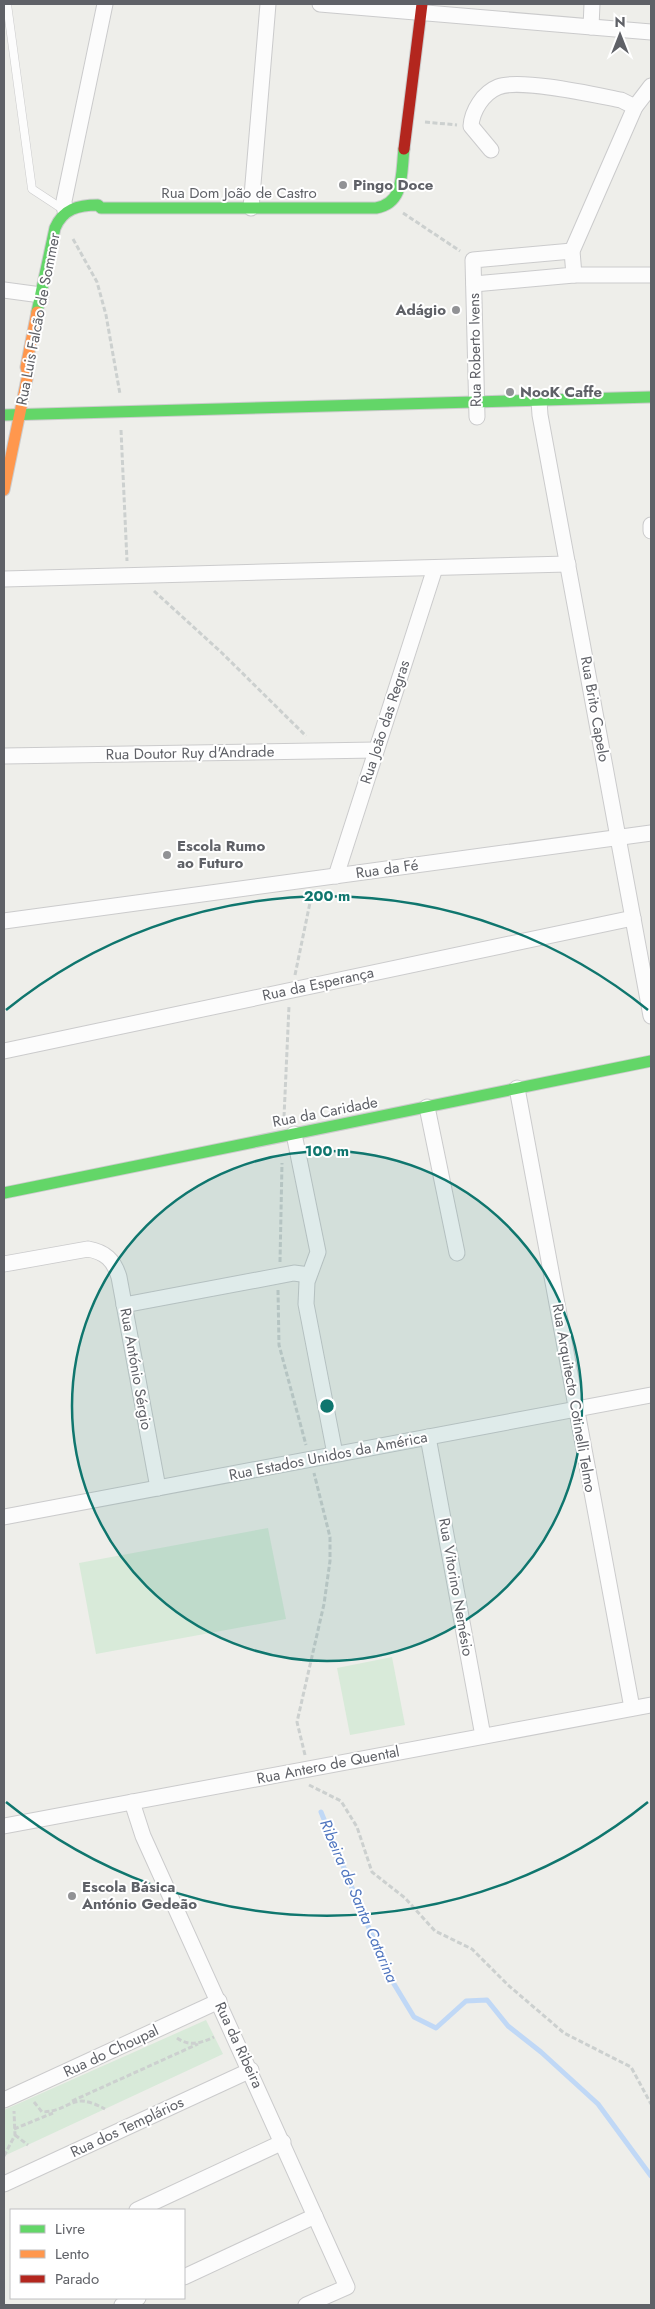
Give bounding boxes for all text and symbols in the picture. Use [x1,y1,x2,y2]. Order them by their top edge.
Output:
north arrow [595,10,645,60]
text: N [614,12,626,32]
place label: Pingo Doce [353,174,434,196]
marker: Pingo Doce [337,179,349,191]
street label: Rua Dom João de Castro [161,182,317,204]
street label: Rua Luis Falcão de Sommer [10,230,66,407]
street label: Rua Roberto Ivens [463,293,487,407]
place label: Adágio [394,299,446,321]
marker: Adágio [450,304,462,316]
place label: NooK Caffe [520,381,603,403]
marker: NooK Caffe [504,386,516,398]
street label: Rua Brito Capelo [575,654,615,764]
street label: Rua João das Regras [355,657,415,787]
street label: Rua Doutor Ruy d'Andrade [106,741,275,765]
place label: Escola Rumo ao Futuro [177,835,265,874]
marker: Escola Rumo ao Futuro [161,849,173,861]
street label: Rua da Fé [354,854,420,884]
text: 200 m [304,885,350,907]
street label: Rua da Esperança [260,961,376,1007]
street label: Rua da Caridade [270,1091,380,1133]
text: 100 m [305,1140,349,1162]
street label: Rua Arquitecto Cotinelli Telmo [547,1302,601,1494]
street label: Rua António Sérgio [114,1306,158,1432]
centre of rings [318,1397,336,1415]
street label: Rua Estados Unidos da América [227,1426,429,1486]
street label: Rua Vitorino Nemésio [433,1516,479,1658]
street label: Rua Antero de Quental [255,1740,401,1790]
water label: Ribeira de Santa Catarina [314,1816,404,1986]
place label: Escola Básica António Gedeão [81,1876,197,1915]
marker: Escola Básica António Gedeão [66,1890,78,1902]
street label: Rua da Ribeira [209,1998,269,2092]
street label: Rua do Choupal [60,2019,162,2083]
street label: Rua dos Templários [67,2091,187,2163]
legend [10,2209,185,2299]
text: Livre [55,2218,85,2240]
text: Lento [55,2243,89,2265]
text: Parado [55,2268,99,2290]

